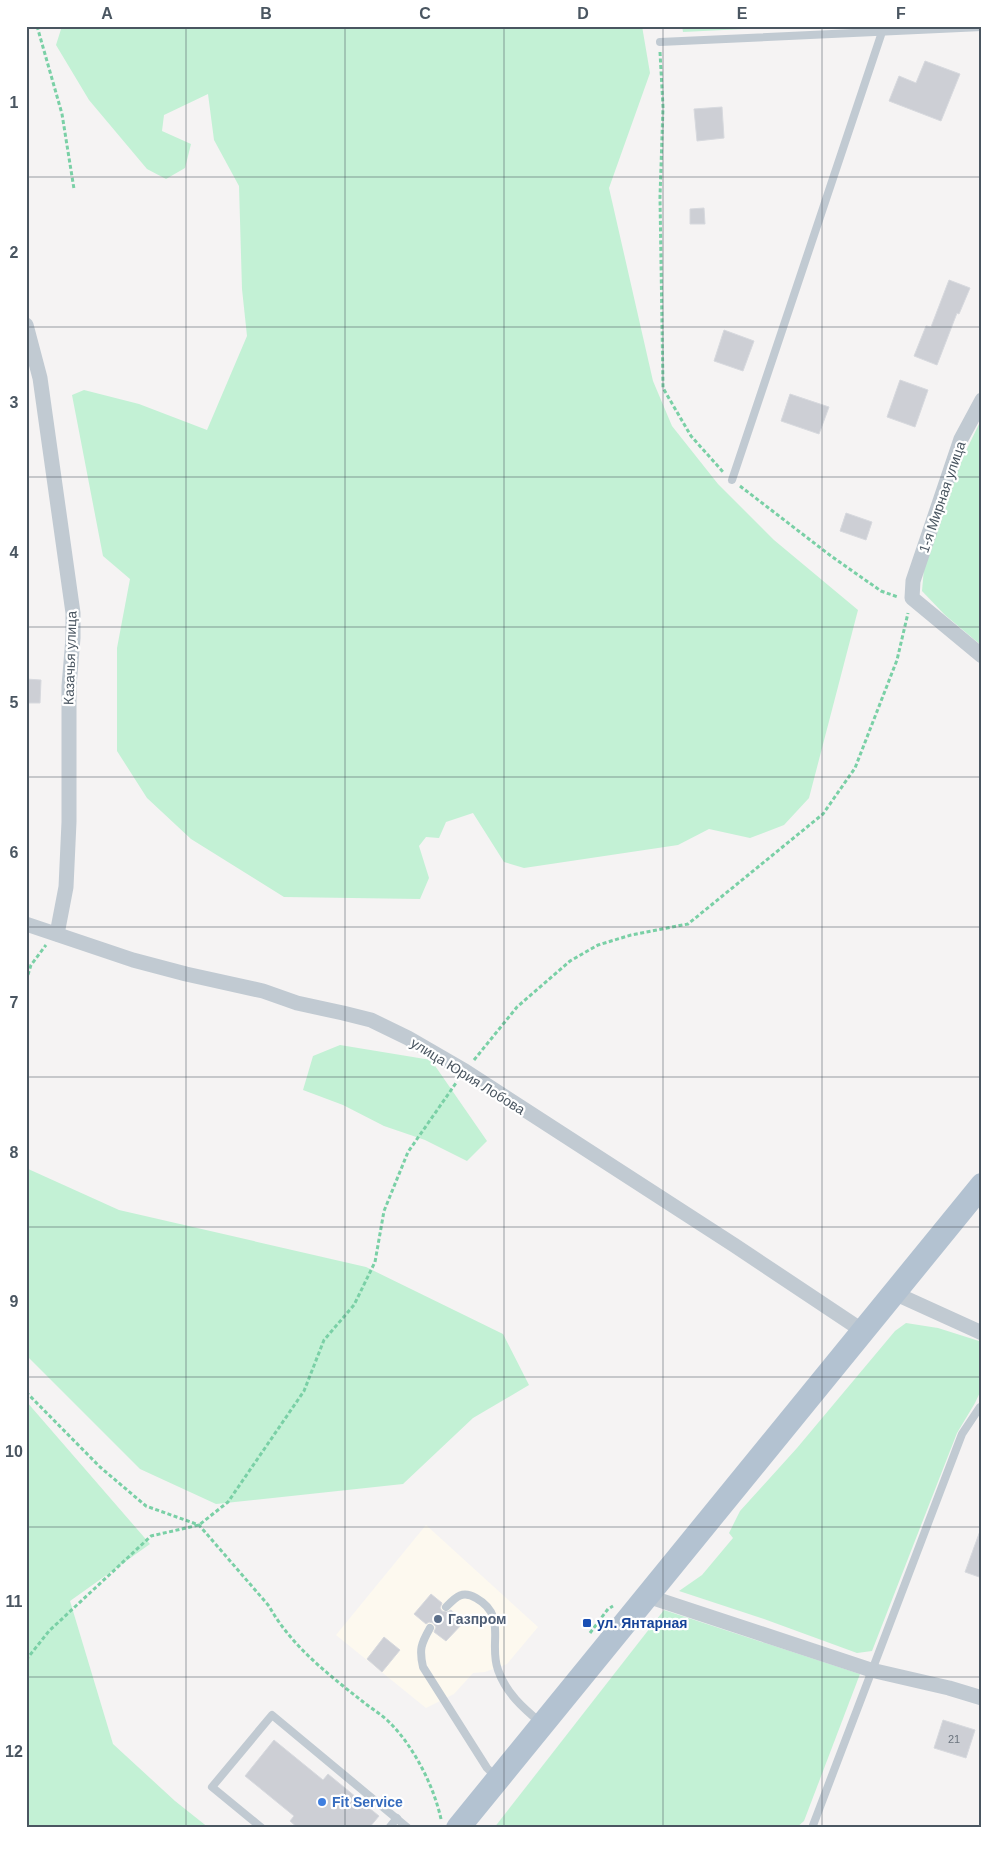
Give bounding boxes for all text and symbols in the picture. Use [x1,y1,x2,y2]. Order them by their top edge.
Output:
text: A [101,5,113,22]
text: B [260,5,272,22]
text: C [419,5,431,22]
text: D [577,5,589,22]
text: E [737,5,748,22]
text: F [896,5,906,22]
text: 1 [10,94,19,111]
text: 2 [10,244,19,261]
text: 3 [10,394,19,411]
street label: 1-я Мирная улица [915,439,969,555]
text: 4 [10,544,19,561]
street label: Казачья улица [60,610,80,705]
text: 5 [10,694,19,711]
text: 6 [10,844,19,861]
text: 7 [10,994,19,1011]
street label: улица Юрия Лобова [408,1034,528,1118]
text: 8 [10,1144,19,1161]
text: 9 [10,1293,19,1310]
text: 10 [5,1443,23,1460]
text: 11 [6,1593,23,1610]
place label: Газпром [448,1611,506,1627]
marker: Газпром [432,1613,444,1625]
place label: ул. Янтарная [597,1615,687,1631]
marker: ул. Янтарная [581,1617,593,1629]
house number: 21 [948,1733,960,1745]
text: 12 [5,1743,23,1760]
place label: Fit Service [332,1794,403,1810]
marker: Fit Service [316,1796,328,1808]

